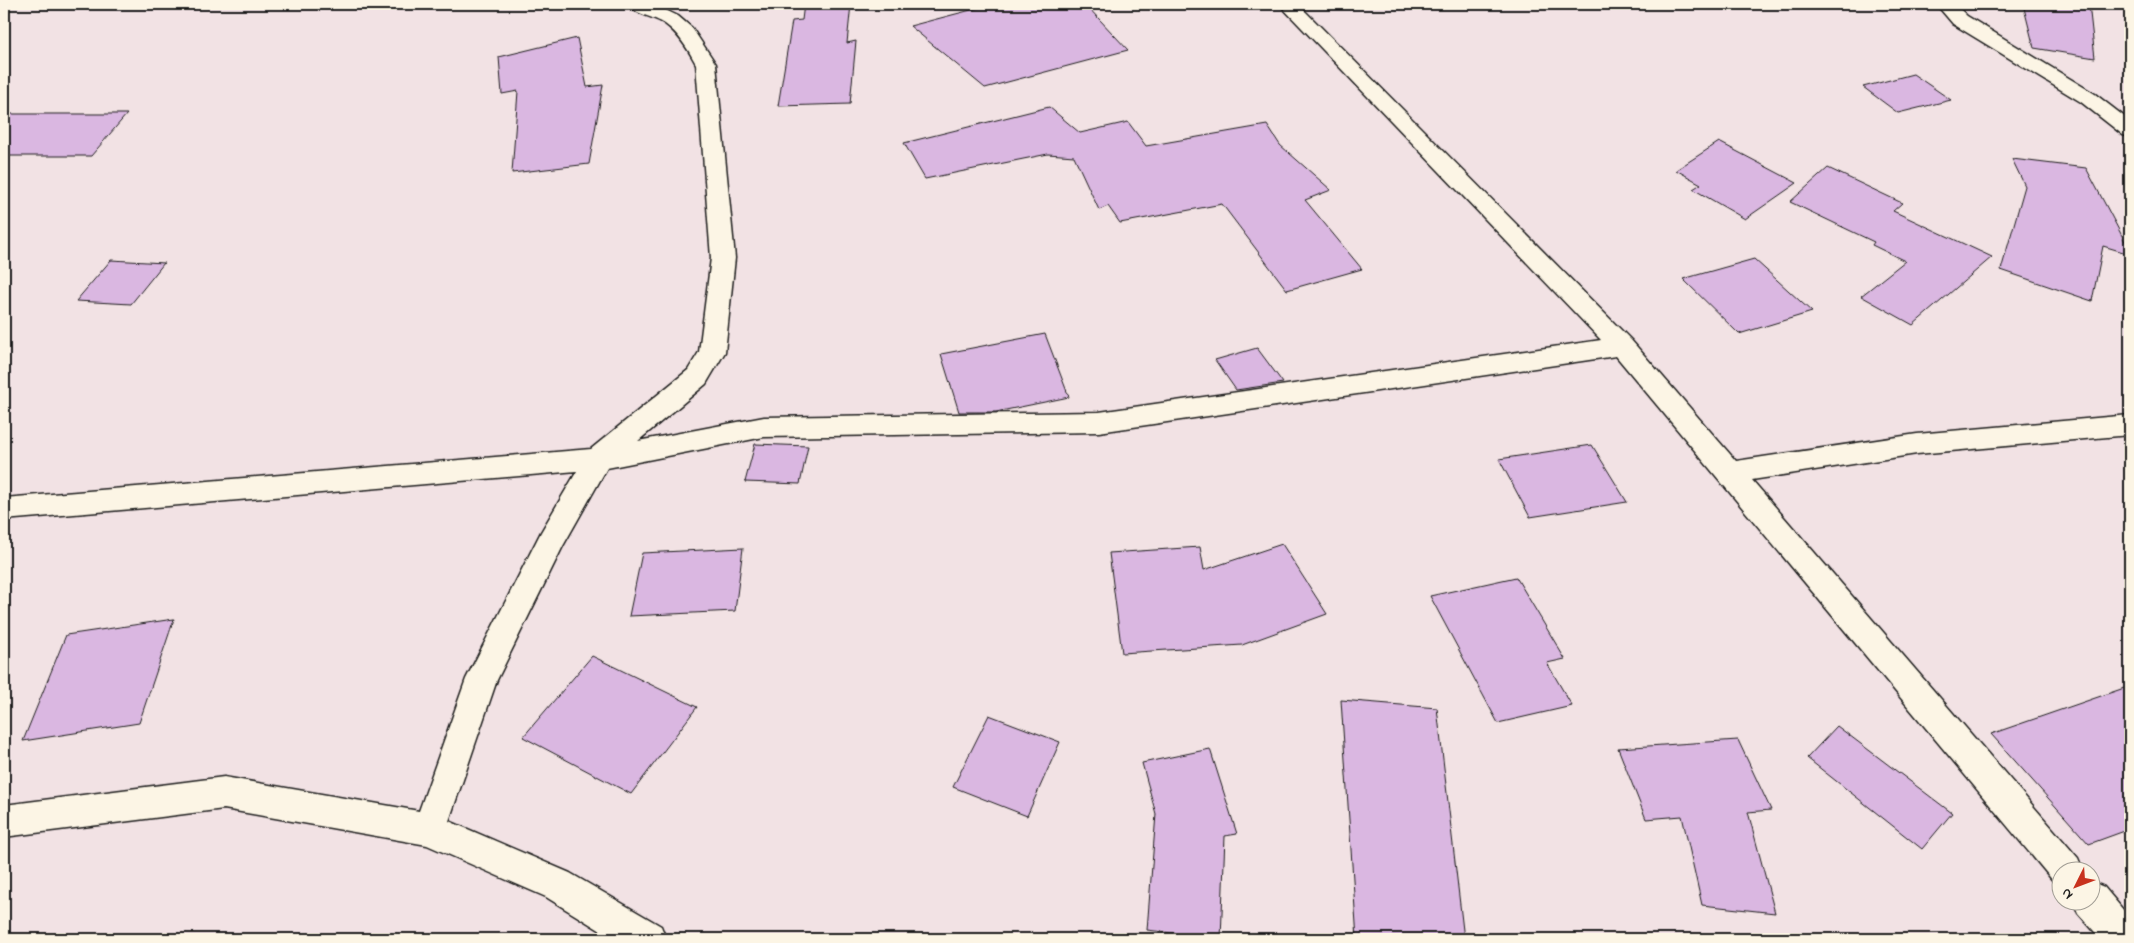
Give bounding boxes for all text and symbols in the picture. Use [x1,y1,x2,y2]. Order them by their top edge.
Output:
north arrow [2052,860,2102,910]
text: N [2056,883,2078,904]

